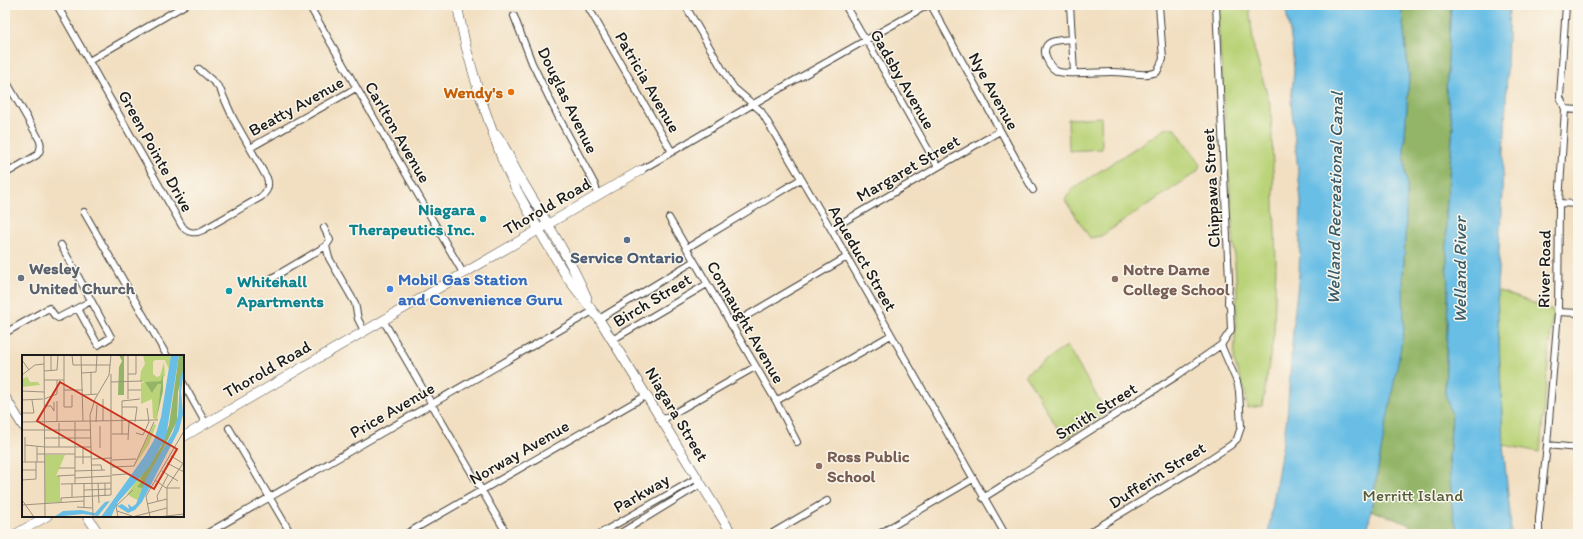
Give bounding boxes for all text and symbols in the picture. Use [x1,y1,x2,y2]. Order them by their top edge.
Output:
street label: Gadsby Avenue [866,25,940,133]
street label: Patricia Avenue [611,28,685,136]
street label: Douglas Avenue [534,43,602,157]
street label: Nye Avenue [965,49,1023,133]
street label: Beatty Avenue [245,72,347,140]
street label: Carlton Avenue [361,78,435,186]
place label: Wendy's [443,82,503,103]
street label: Green Pointe Drive [114,87,198,215]
marker: Wendy's [506,87,516,97]
water label: Welland Recreational Canal [1322,90,1348,304]
street label: Chippawa Street [1198,128,1224,248]
street label: Margaret Street [853,130,963,206]
street label: Thorold Road [500,173,594,239]
place label: Niagara Therapeutics Inc. [348,199,475,240]
street label: Aqueduct Street [825,201,901,315]
marker: Niagara Therapeutics Inc. [478,214,488,224]
water label: Welland River [1449,215,1471,323]
street label: River Road [1533,229,1555,308]
marker: Service Ontario [622,235,632,245]
place label: Service Ontario [570,247,684,267]
street label: Connaught Avenue [703,257,789,387]
place label: Wesley United Church [29,258,136,298]
place label: Notre Dame College School [1123,259,1230,300]
place label: Mobil Gas Station and Convenience Guru [398,269,563,309]
street label: Birch Street [609,269,695,331]
place label: Whitehall Apartments [236,271,324,312]
marker: Wesley United Church [16,273,26,283]
marker: Notre Dame College School [1110,274,1120,284]
marker: Mobil Gas Station and Convenience Guru [385,284,395,294]
marker: Whitehall Apartments [224,286,234,296]
street label: Thorold Road [220,336,314,402]
inset map [22,355,184,517]
street label: Niagara Street [641,363,713,465]
street label: Price Avenue [346,378,438,442]
street label: Smith Street [1052,378,1140,444]
street label: Norway Avenue [466,415,572,489]
street label: Dufferin Street [1105,437,1210,513]
place label: Ross Public School [827,446,910,486]
marker: Ross Public School [814,461,824,471]
street label: Parkway [609,469,673,517]
park label: Merritt Island [1363,485,1464,505]

